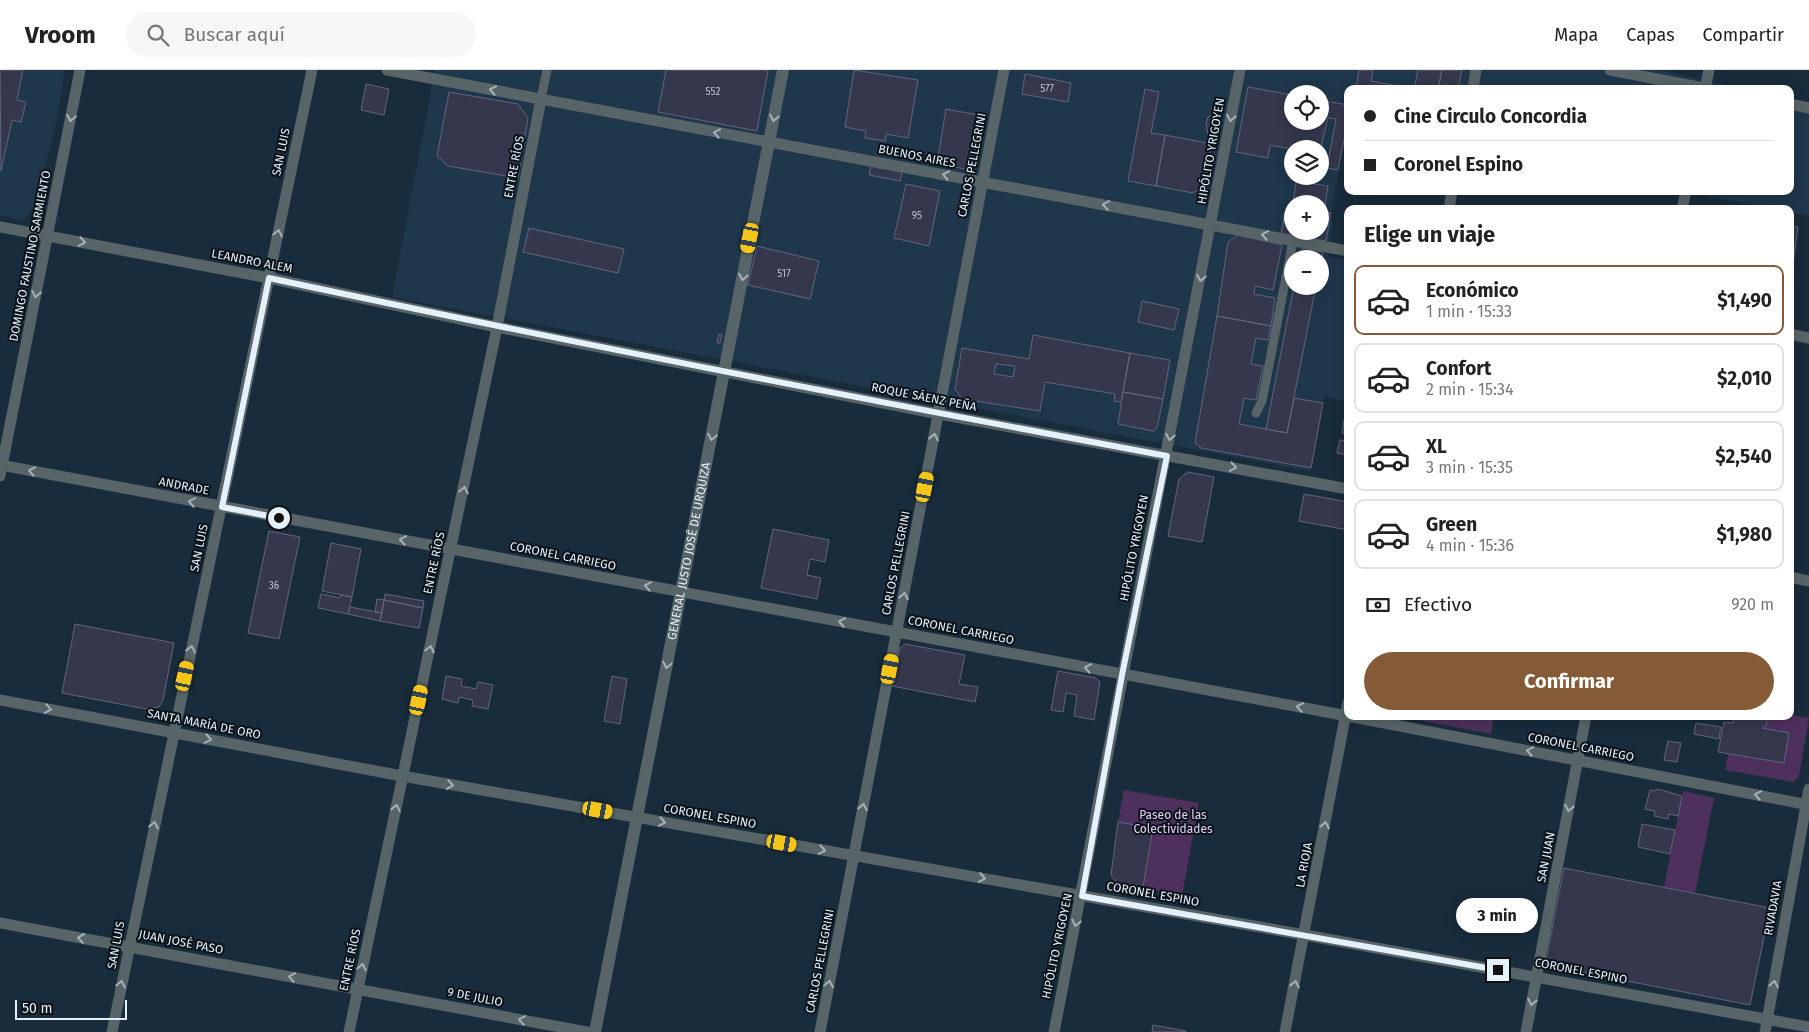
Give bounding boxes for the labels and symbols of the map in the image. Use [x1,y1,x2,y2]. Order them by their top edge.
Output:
house number: 577 [1040,83,1054,95]
one-way arrow [488,86,497,96]
house number: 552 [706,86,720,98]
street label: HIPÓLITO YRIGOYEN [1194,96,1227,205]
street label: CARLOS PELLEGRINI [955,112,989,218]
one-way arrow [66,113,77,122]
one-way arrow [769,113,780,122]
one-way arrow [1226,114,1237,122]
street label: SAN LUIS [269,126,293,177]
one-way arrow [713,128,722,138]
street label: ENTRE RÍOS [500,134,527,199]
street label: BUENOS AIRES [877,142,957,170]
street label: DOMINGO FAUSTINO SARMIENTO [7,169,53,343]
one-way arrow [941,171,950,181]
one-way arrow [1101,200,1110,211]
house number: 95 [912,210,922,222]
car [739,222,760,254]
one-way arrow [272,228,283,237]
one-way arrow [1261,230,1270,241]
one-way arrow [78,237,87,247]
street label: LEANDRO ALEM [210,246,294,276]
house number: 517 [777,268,791,280]
one-way arrow [738,273,748,282]
one-way arrow [1196,273,1207,282]
one-way arrow [31,290,42,299]
street label: ROQUE SÁENZ PEÑA [870,379,978,414]
one-way arrow [707,432,717,441]
one-way arrow [929,432,939,441]
one-way arrow [1166,433,1176,442]
street label: GENERAL JUSTO JOSÉ DE URQUIZA [665,461,713,641]
one-way arrow [1228,462,1237,472]
one-way arrow [28,466,37,476]
car [914,471,935,503]
street label: ANDRADE [158,474,210,498]
one-way arrow [458,486,468,495]
street label: HIPÓLITO YRIGOYEN [1116,494,1151,602]
one-way arrow [188,497,196,507]
route start [268,507,290,529]
street label: CARLOS PELLEGRINI [879,510,913,616]
street label: SAN LUIS [187,522,211,573]
street label: ENTRE RÍOS [420,530,448,595]
one-way arrow [399,536,408,546]
street label: CORONEL CARRIEGO [509,539,617,573]
house number: 36 [269,580,279,592]
one-way arrow [644,581,653,592]
one-way arrow [898,592,908,601]
street label: CORONEL CARRIEGO [907,613,1015,647]
one-way arrow [838,617,847,628]
one-way arrow [185,644,196,653]
one-way arrow [424,645,435,654]
car [879,653,900,685]
car [174,660,195,692]
one-way arrow [662,661,673,669]
one-way arrow [1084,664,1093,674]
car [408,684,429,716]
one-way arrow [44,703,52,714]
one-way arrow [1295,703,1304,713]
street label: SANTA MARÍA DE ORO [146,705,262,742]
street label: CORONEL CARRIEGO [1527,730,1635,764]
one-way arrow [203,733,212,744]
one-way arrow [1526,746,1534,757]
one-way arrow [446,779,455,789]
one-way arrow [1754,790,1763,801]
car [581,800,614,820]
street label: CORONEL ESPINO [663,801,757,831]
one-way arrow [858,803,868,812]
one-way arrow [390,804,400,813]
one-way arrow [1564,804,1574,812]
park label: Paseo de las Colectividades [1133,808,1213,836]
one-way arrow [658,816,666,826]
one-way arrow [1319,820,1330,829]
one-way arrow [148,821,159,829]
street label: SAN JUAN [1534,830,1558,884]
car [765,833,798,853]
street label: LA RIOJA [1293,841,1315,889]
one-way arrow [818,845,826,855]
one-way arrow [978,873,987,883]
street label: CORONEL ESPINO [1106,879,1200,909]
street label: RIVADAVIA [1761,879,1785,937]
street label: HIPÓLITO YRIGOYEN [1038,892,1075,1000]
callout: 3 min [1457,898,1539,932]
street label: CARLOS PELLEGRINI [803,908,837,1014]
street label: SAN LUIS [105,919,128,970]
one-way arrow [1071,919,1082,928]
street label: JUAN JOSÉ PASO [138,926,225,957]
street label: ENTRE RÍOS [336,927,364,992]
one-way arrow [77,933,85,943]
street label: CORONEL ESPINO [1534,955,1628,987]
route end [1487,959,1509,981]
one-way arrow [356,963,367,972]
one-way arrow [288,973,297,983]
one-way arrow [116,980,126,989]
one-way arrow [823,980,834,989]
one-way arrow [1289,980,1299,989]
one-way arrow [1768,980,1778,988]
street label: 9 DE JULIO [446,985,504,1009]
scale bar [15,997,128,1020]
one-way arrow [1527,998,1537,1006]
one-way arrow [517,1015,526,1026]

